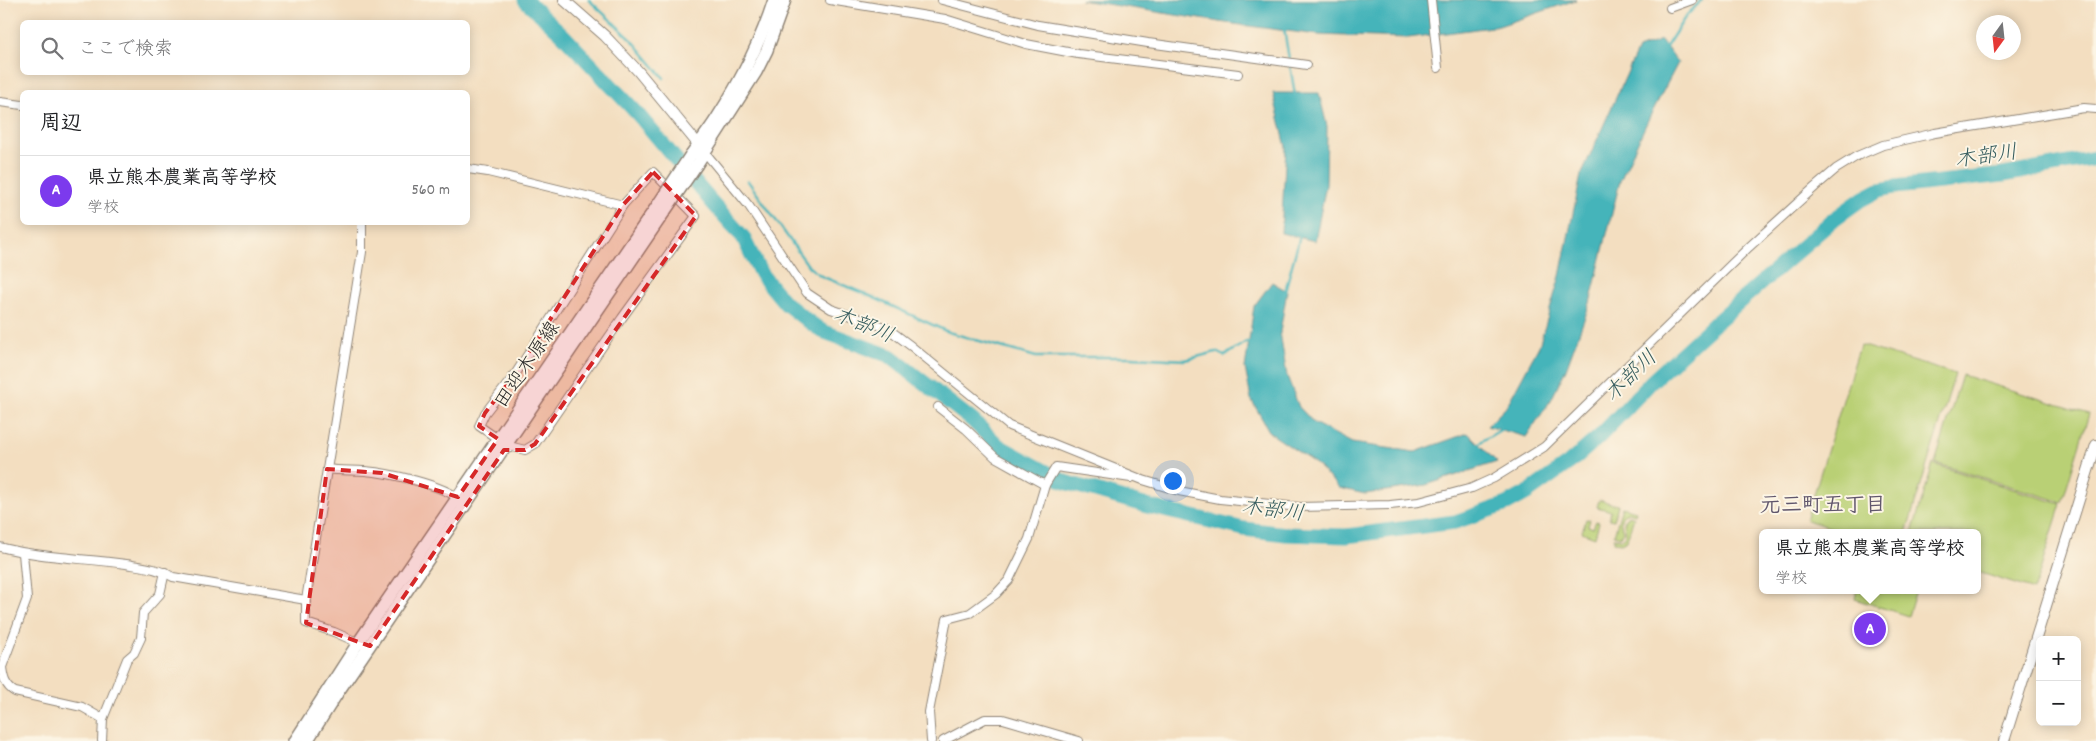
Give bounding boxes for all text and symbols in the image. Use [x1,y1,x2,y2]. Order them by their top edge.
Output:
north arrow [1976,15,2021,60]
search box [20,20,470,75]
icon: search [38,34,66,62]
text: ここで検索 [78,37,173,64]
text: 周辺 [40,110,82,140]
water label: 木部川 [1953,139,2020,177]
text: 県立熊本農業高等学校 [87,166,277,193]
text: A [52,179,60,202]
text: 560 m [411,179,450,202]
text: 学校 [87,197,119,220]
water label: 木部川 [828,301,898,352]
street label: 田迎木原線 [489,316,568,415]
water label: 木部川 [1599,344,1665,410]
your location [1160,468,1186,494]
district label: 元三町五丁目 [1760,492,1886,522]
water label: 木部川 [1240,493,1306,531]
popup [1759,529,1981,594]
text: 県立熊本農業高等学校 [1775,537,1965,564]
text: 学校 [1775,568,1807,591]
pin: A [1854,610,1886,648]
map controls [2036,636,2081,726]
button: + [2036,636,2081,681]
button: − [2036,681,2081,726]

